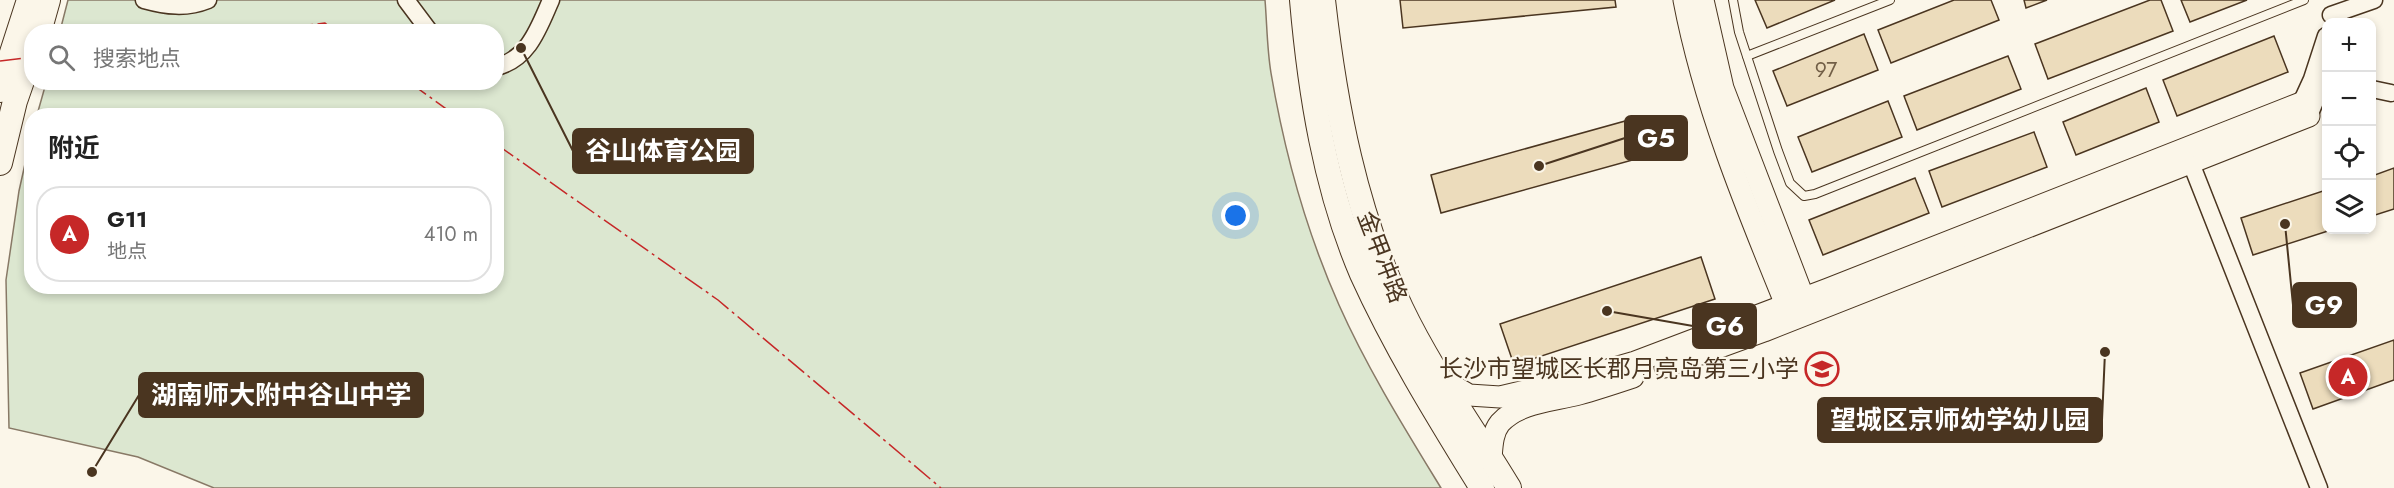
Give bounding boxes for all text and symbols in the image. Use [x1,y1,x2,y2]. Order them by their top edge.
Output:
map controls [2322,18,2376,234]
button: + [2322,18,2376,72]
search box [24,24,504,90]
icon: search [45,41,78,74]
text: 搜索地点 [93,42,181,74]
house number: 97 [1815,55,1837,85]
button: − [2322,72,2376,126]
callout: G5 [1625,116,1687,160]
text: G5 [1637,119,1675,157]
button: locate [2322,126,2376,180]
text: 附近 [48,129,100,167]
callout: 谷山体育公园 [573,129,753,173]
text: 谷山体育公园 [585,132,741,170]
button: layers [2322,180,2376,234]
your location [1221,201,1250,230]
text: G11 [107,203,147,235]
street label: 金甲冲路 [1349,206,1416,308]
text: A [62,220,77,249]
text: 410 m [424,220,478,249]
text: 地点 [107,237,147,266]
callout: G9 [2293,283,2356,327]
text: G9 [2305,286,2343,324]
callout: G6 [1693,304,1756,348]
text: G6 [1706,307,1744,345]
place label: 长沙市望城区长郡月亮岛第三小学 [1439,351,1799,386]
school or university icon: 长沙市望城区长郡月亮岛第三小学 [1804,351,1840,387]
pin: A [2328,354,2368,400]
callout: 湖南师大附中谷山中学 [139,373,423,417]
text: 湖南师大附中谷山中学 [151,376,411,414]
callout: 望城区京师幼学幼儿园 [1818,398,2102,442]
text: 望城区京师幼学幼儿园 [1830,401,2090,439]

